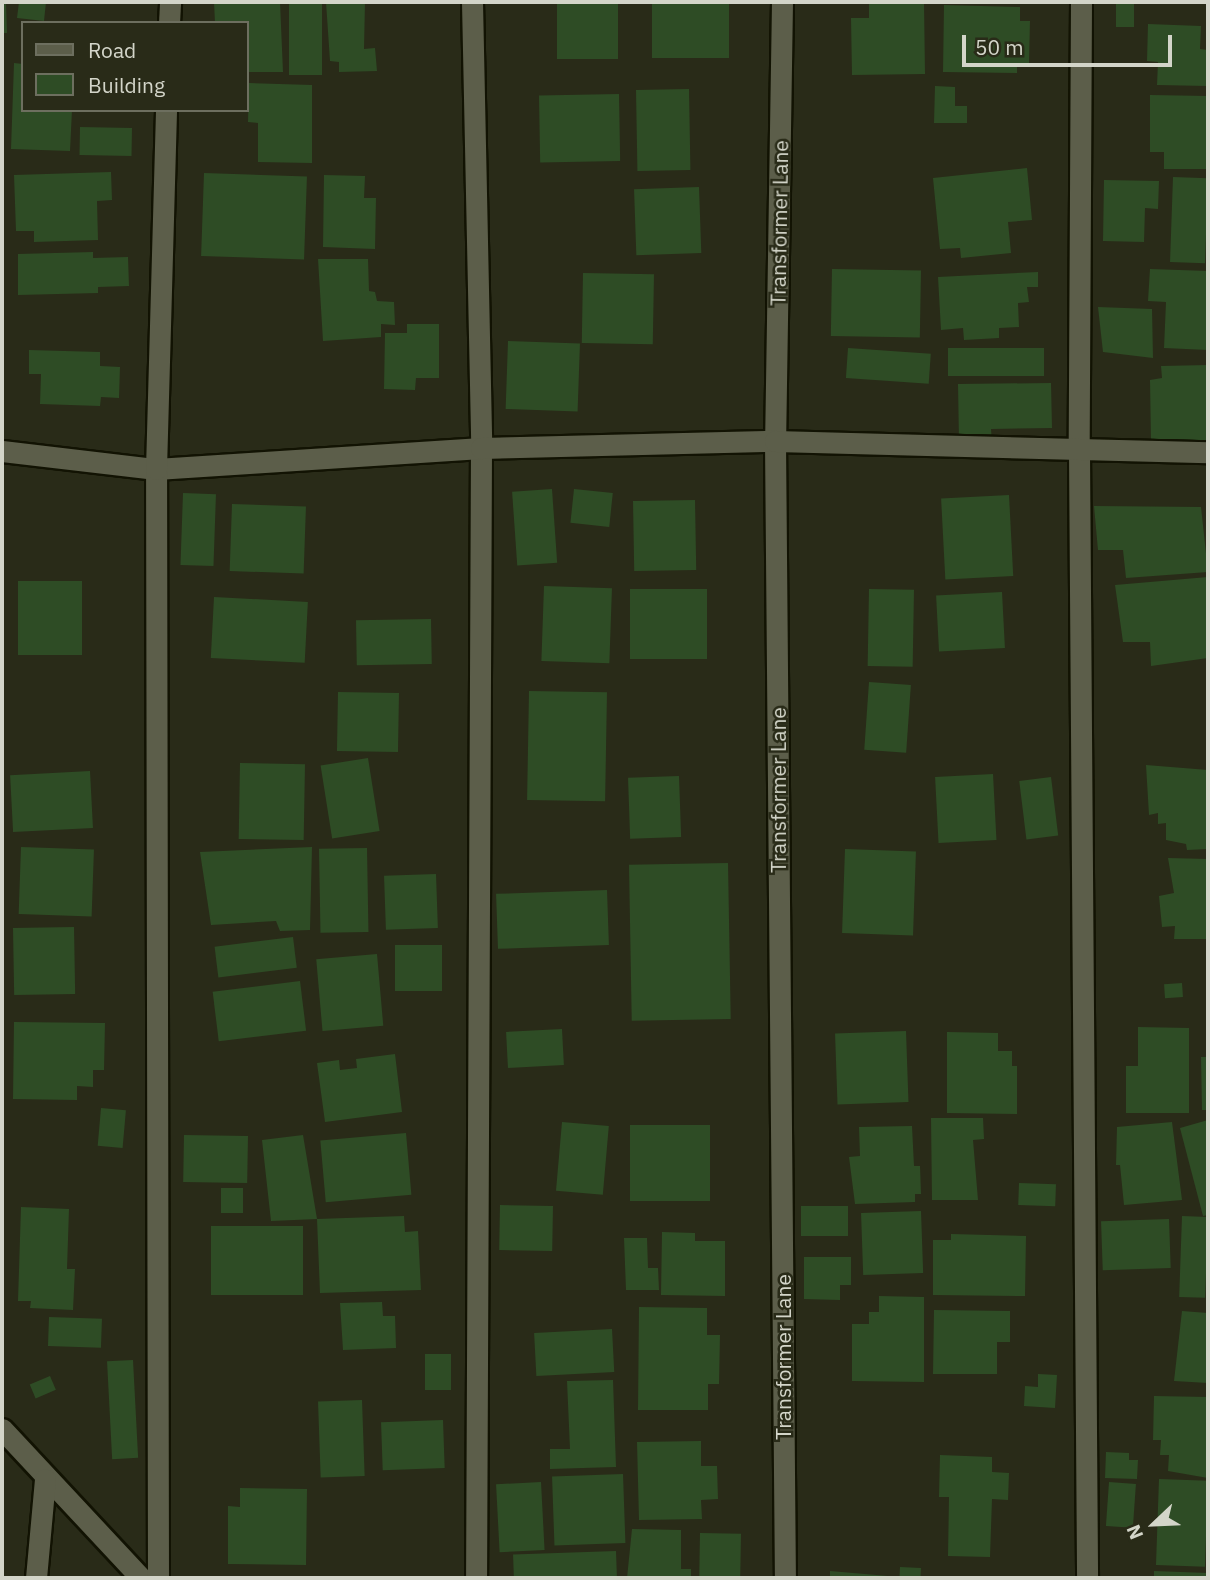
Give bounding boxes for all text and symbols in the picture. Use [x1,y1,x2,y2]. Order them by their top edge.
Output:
legend [21,21,248,112]
scale bar [965,21,1175,65]
text: 50 m [975,33,1024,61]
text: Road [88,36,136,64]
text: Building [88,71,165,99]
street label: Transformer Lane [765,140,793,306]
street label: Transformer Lane [765,707,791,873]
street label: Transformer Lane [770,1274,796,1440]
north arrow [1119,1489,1189,1559]
text: N [1121,1521,1148,1543]

